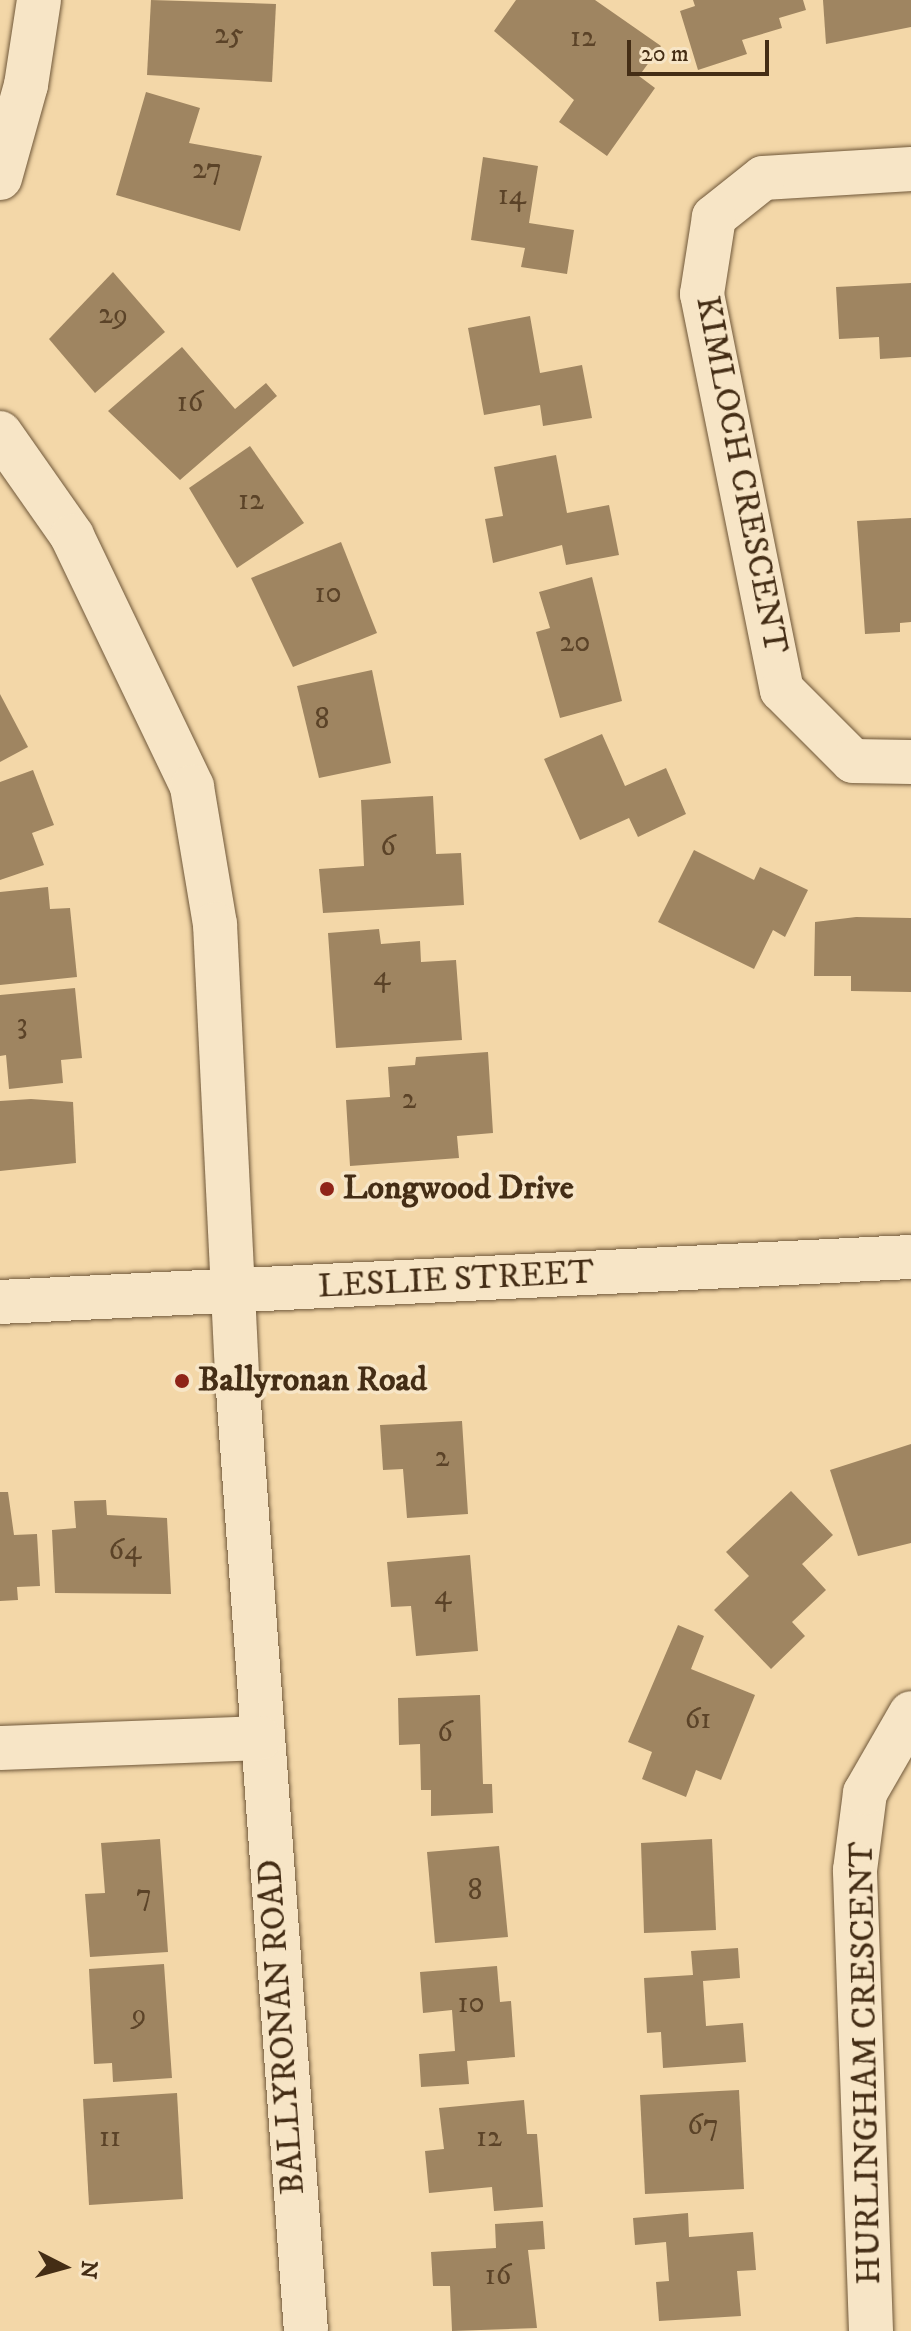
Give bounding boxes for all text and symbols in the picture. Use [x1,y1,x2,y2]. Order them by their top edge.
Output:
house number: 25 [214,17,244,53]
house number: 12 [570,20,596,56]
scale bar [631,24,773,74]
text: 20 m [641,39,689,69]
house number: 27 [192,152,222,188]
house number: 14 [498,178,526,214]
street label: KIMLOCH CRESCENT [686,293,796,657]
house number: 29 [98,297,128,333]
house number: 16 [177,385,203,421]
house number: 12 [238,483,264,519]
house number: 10 [314,576,342,612]
house number: 20 [560,625,590,661]
house number: 8 [314,702,330,738]
house number: 6 [380,829,396,865]
house number: 4 [373,959,391,995]
house number: 3 [16,1007,28,1043]
house number: 2 [402,1082,416,1118]
place label: Longwood Drive [343,1169,574,1209]
marker: Longwood Drive [318,1180,336,1198]
street label: LESLIE STREET [317,1252,595,1308]
place label: Ballyronan Road [198,1361,427,1401]
marker: Ballyronan Road [173,1372,191,1390]
house number: 2 [435,1440,449,1476]
house number: 64 [109,1533,141,1569]
house number: 4 [434,1578,452,1614]
house number: 61 [685,1702,711,1738]
house number: 6 [437,1715,453,1751]
street label: HURLINGHAM CRESCENT [842,1841,890,2285]
street label: BALLYRONAN ROAD [250,1858,314,2196]
house number: 8 [467,1873,483,1909]
house number: 7 [136,1878,152,1914]
house number: 10 [457,1986,485,2022]
house number: 9 [132,1997,146,2033]
house number: 67 [687,2108,719,2144]
house number: 11 [99,2120,121,2156]
house number: 12 [476,2120,502,2156]
north arrow [24,2227,104,2307]
house number: 16 [485,2258,511,2294]
text: N [74,2259,103,2280]

